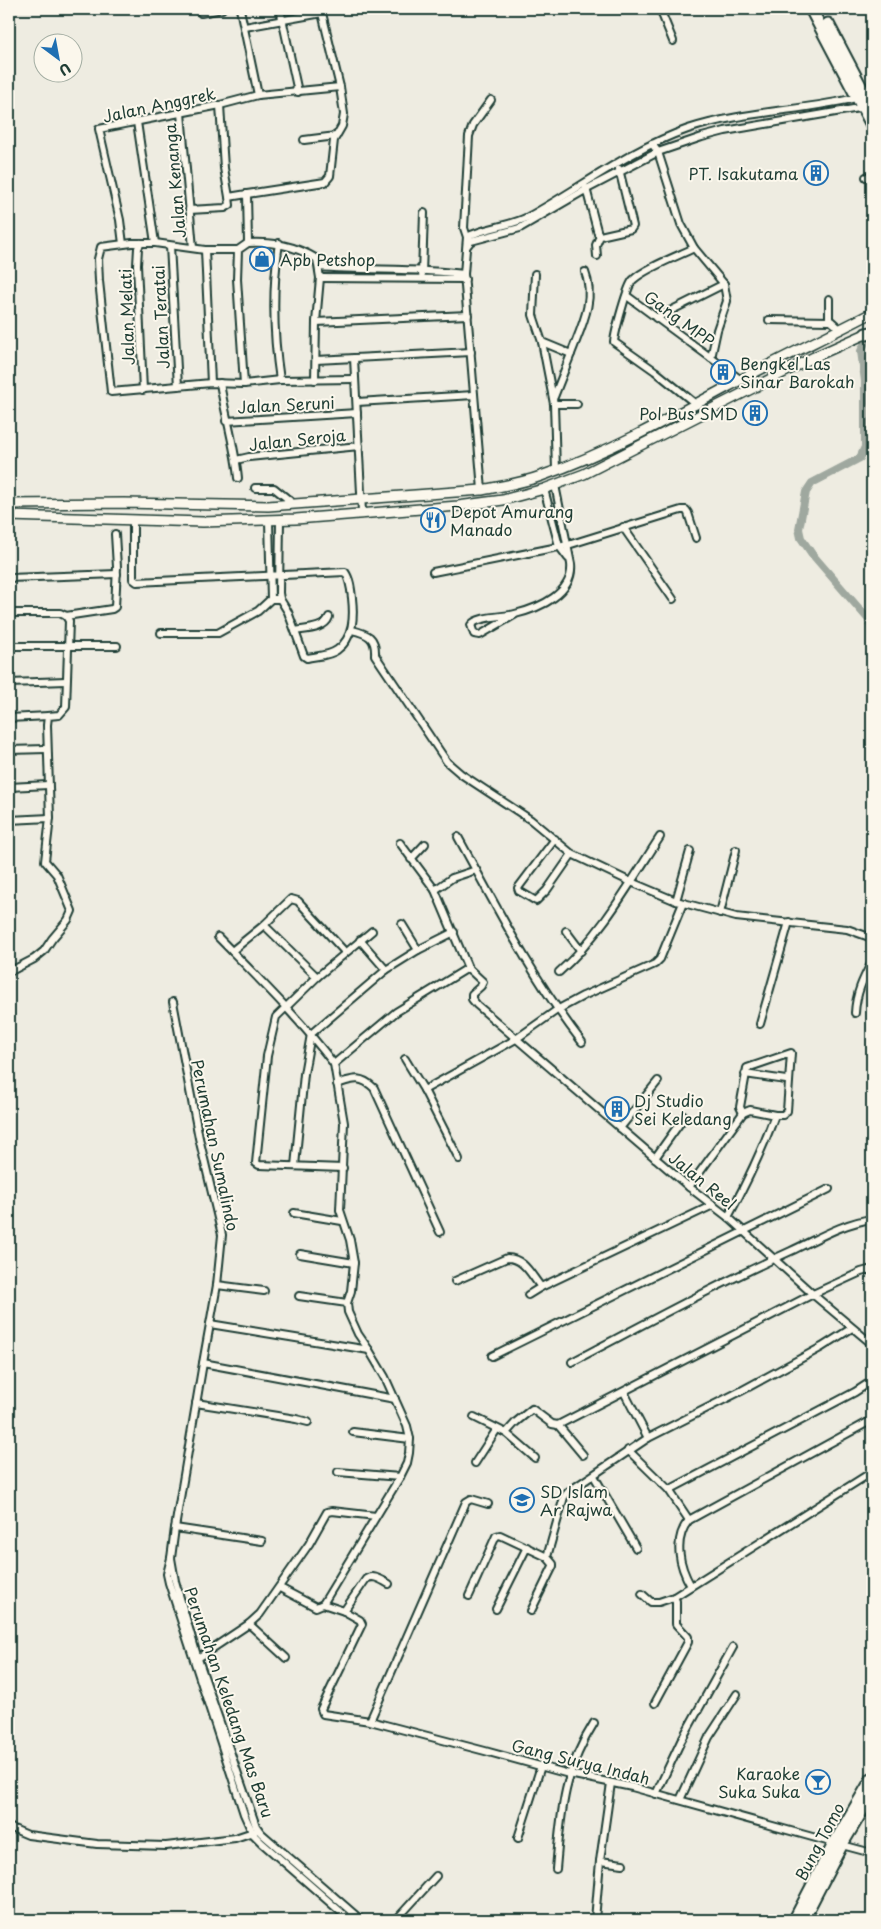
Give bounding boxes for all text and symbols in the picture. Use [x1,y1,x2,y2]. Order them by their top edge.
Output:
north arrow [32,32,82,82]
text: U [55,58,75,81]
street label: Jalan Anggrek [100,80,218,128]
street label: Jalan Kenanga [157,123,191,239]
building icon: PT. Isakutama [803,160,829,186]
place label: PT. Isakutama [689,161,798,185]
shop icon: Apb Petshop [249,246,275,272]
place label: Apb Petshop [280,247,375,271]
street label: Jalan Teratai [145,265,175,369]
street label: Jalan Melati [112,268,140,366]
street label: Gang MPP [640,284,720,352]
place label: Bengkel Las Sinar Barokah [740,351,855,393]
building icon: Bengkel Las Sinar Barokah [710,359,736,385]
street label: Jalan Seruni [237,389,335,419]
building icon: Pol Bus SMD [742,400,768,426]
place label: Pol Bus SMD [639,401,738,425]
street label: Jalan Seroja [247,422,347,456]
place label: Depot Amurang Manado [450,499,574,541]
restaurant icon: Depot Amurang Manado [420,507,446,533]
street label: Perumahan Sumalindo [186,1057,246,1233]
place label: Dj Studio Sei Keledang [634,1088,732,1130]
building icon: Dj Studio Sei Keledang [604,1096,630,1122]
street label: Jalan Reel [664,1145,742,1215]
place label: SD Islam Ar Rajwa [540,1479,612,1521]
school or university icon: SD Islam Ar Rajwa [509,1487,535,1513]
street label: Perumahan Keledang Mas Baru [179,1583,281,1821]
street label: Gang Surya Indah [509,1732,653,1790]
place label: Karaoke Suka Suka [718,1761,800,1803]
bar icon: Karaoke Suka Suka [805,1769,831,1795]
street label: Bung Tomo [788,1798,850,1884]

